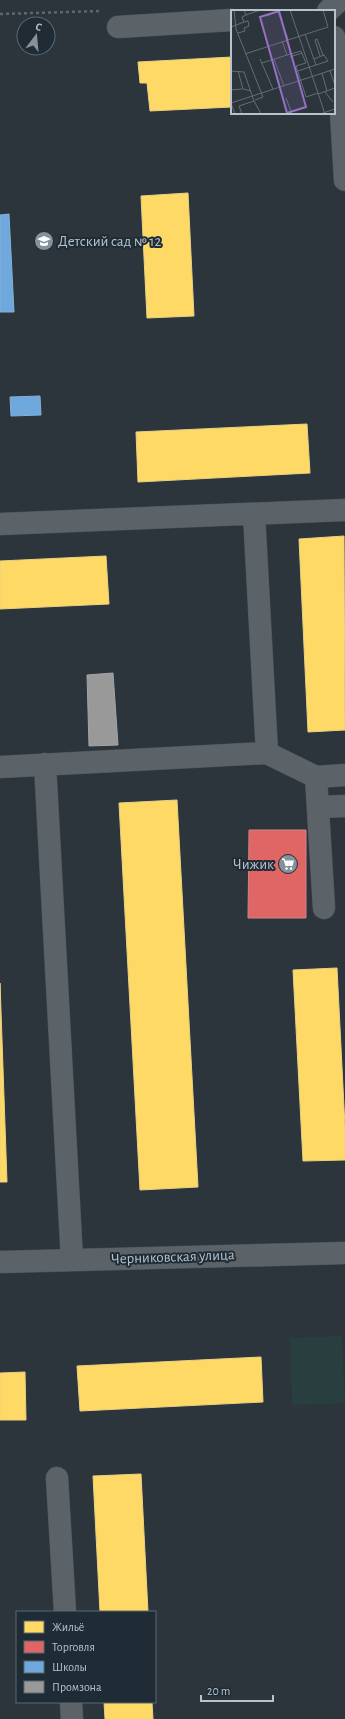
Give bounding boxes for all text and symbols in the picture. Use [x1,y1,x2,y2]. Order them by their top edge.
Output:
inset map [231,10,335,114]
north arrow [16,16,56,56]
text: С [34,21,43,33]
school or university icon: Детский сад № 12 [33,230,55,252]
place label: Детский сад № 12 [58,234,161,249]
supermarket icon: Чижик [277,853,299,875]
place label: Чижик [233,857,274,872]
street label: Черниковская улица [111,1247,235,1267]
legend [16,1611,156,1703]
text: Жильё [52,1621,84,1633]
text: Торговля [52,1641,95,1653]
text: Школы [52,1661,87,1673]
scale bar [201,1677,273,1703]
text: Промзона [52,1681,102,1693]
text: 20 m [207,1685,230,1697]

